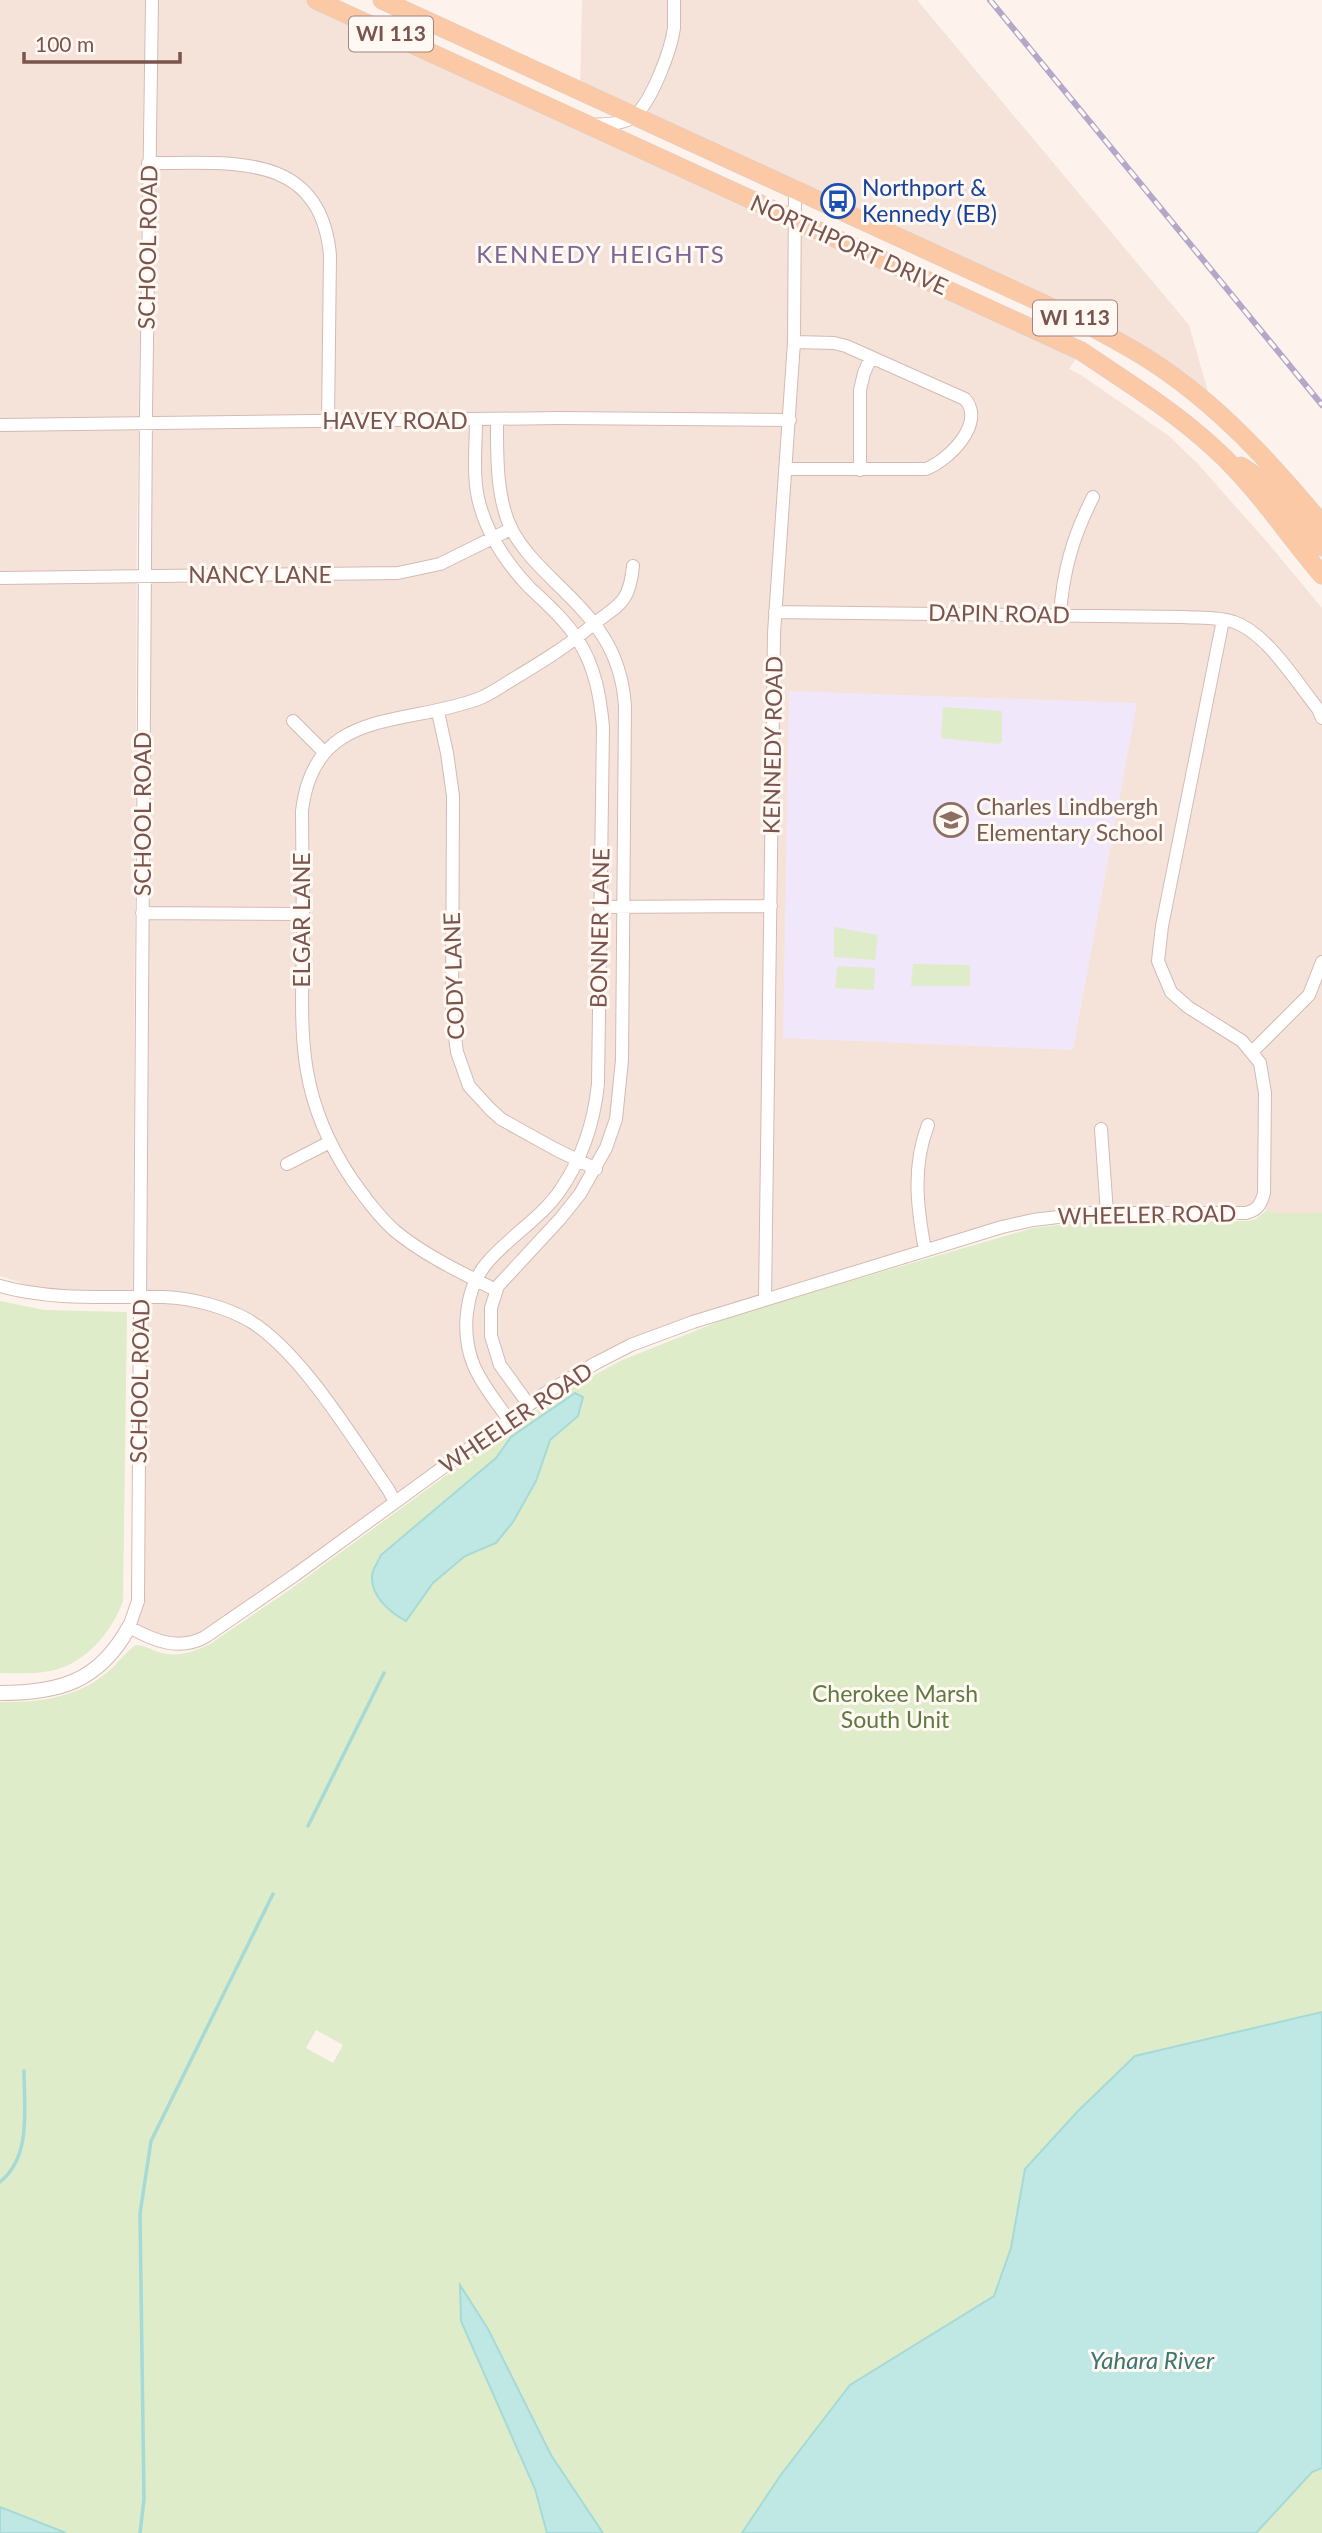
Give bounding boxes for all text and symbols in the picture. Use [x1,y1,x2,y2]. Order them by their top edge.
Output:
road number: WI 113 [349,16,433,52]
scale bar [24,21,180,65]
text: 100 m [35,31,94,56]
street label: SCHOOL ROAD [132,164,162,329]
place label: Northport & Kennedy (EB) [862,173,997,227]
bus stop icon: Northport & Kennedy (EB) [819,182,857,220]
street label: NORTHPORT DRIVE [746,188,952,300]
district label: KENNEDY HEIGHTS [476,239,726,268]
road number: WI 113 [1033,300,1117,336]
street label: HAVEY ROAD [322,406,468,434]
street label: NANCY LANE [188,560,332,588]
street label: DAPIN ROAD [928,598,1070,628]
street label: KENNEDY ROAD [756,656,788,834]
street label: SCHOOL ROAD [128,732,156,896]
place label: Charles Lindbergh Elementary School [976,792,1163,846]
school or university icon: Charles Lindbergh Elementary School [932,801,970,839]
street label: BONNER LANE [584,848,614,1008]
street label: ELGAR LANE [287,852,315,988]
street label: CODY LANE [437,912,469,1040]
street label: WHEELER ROAD [1057,1198,1237,1230]
street label: SCHOOL ROAD [124,1298,154,1463]
street label: WHEELER ROAD [434,1356,597,1479]
park label: Cherokee Marsh South Unit [812,1679,978,1733]
water label: Yahara River [1090,2345,1215,2374]

